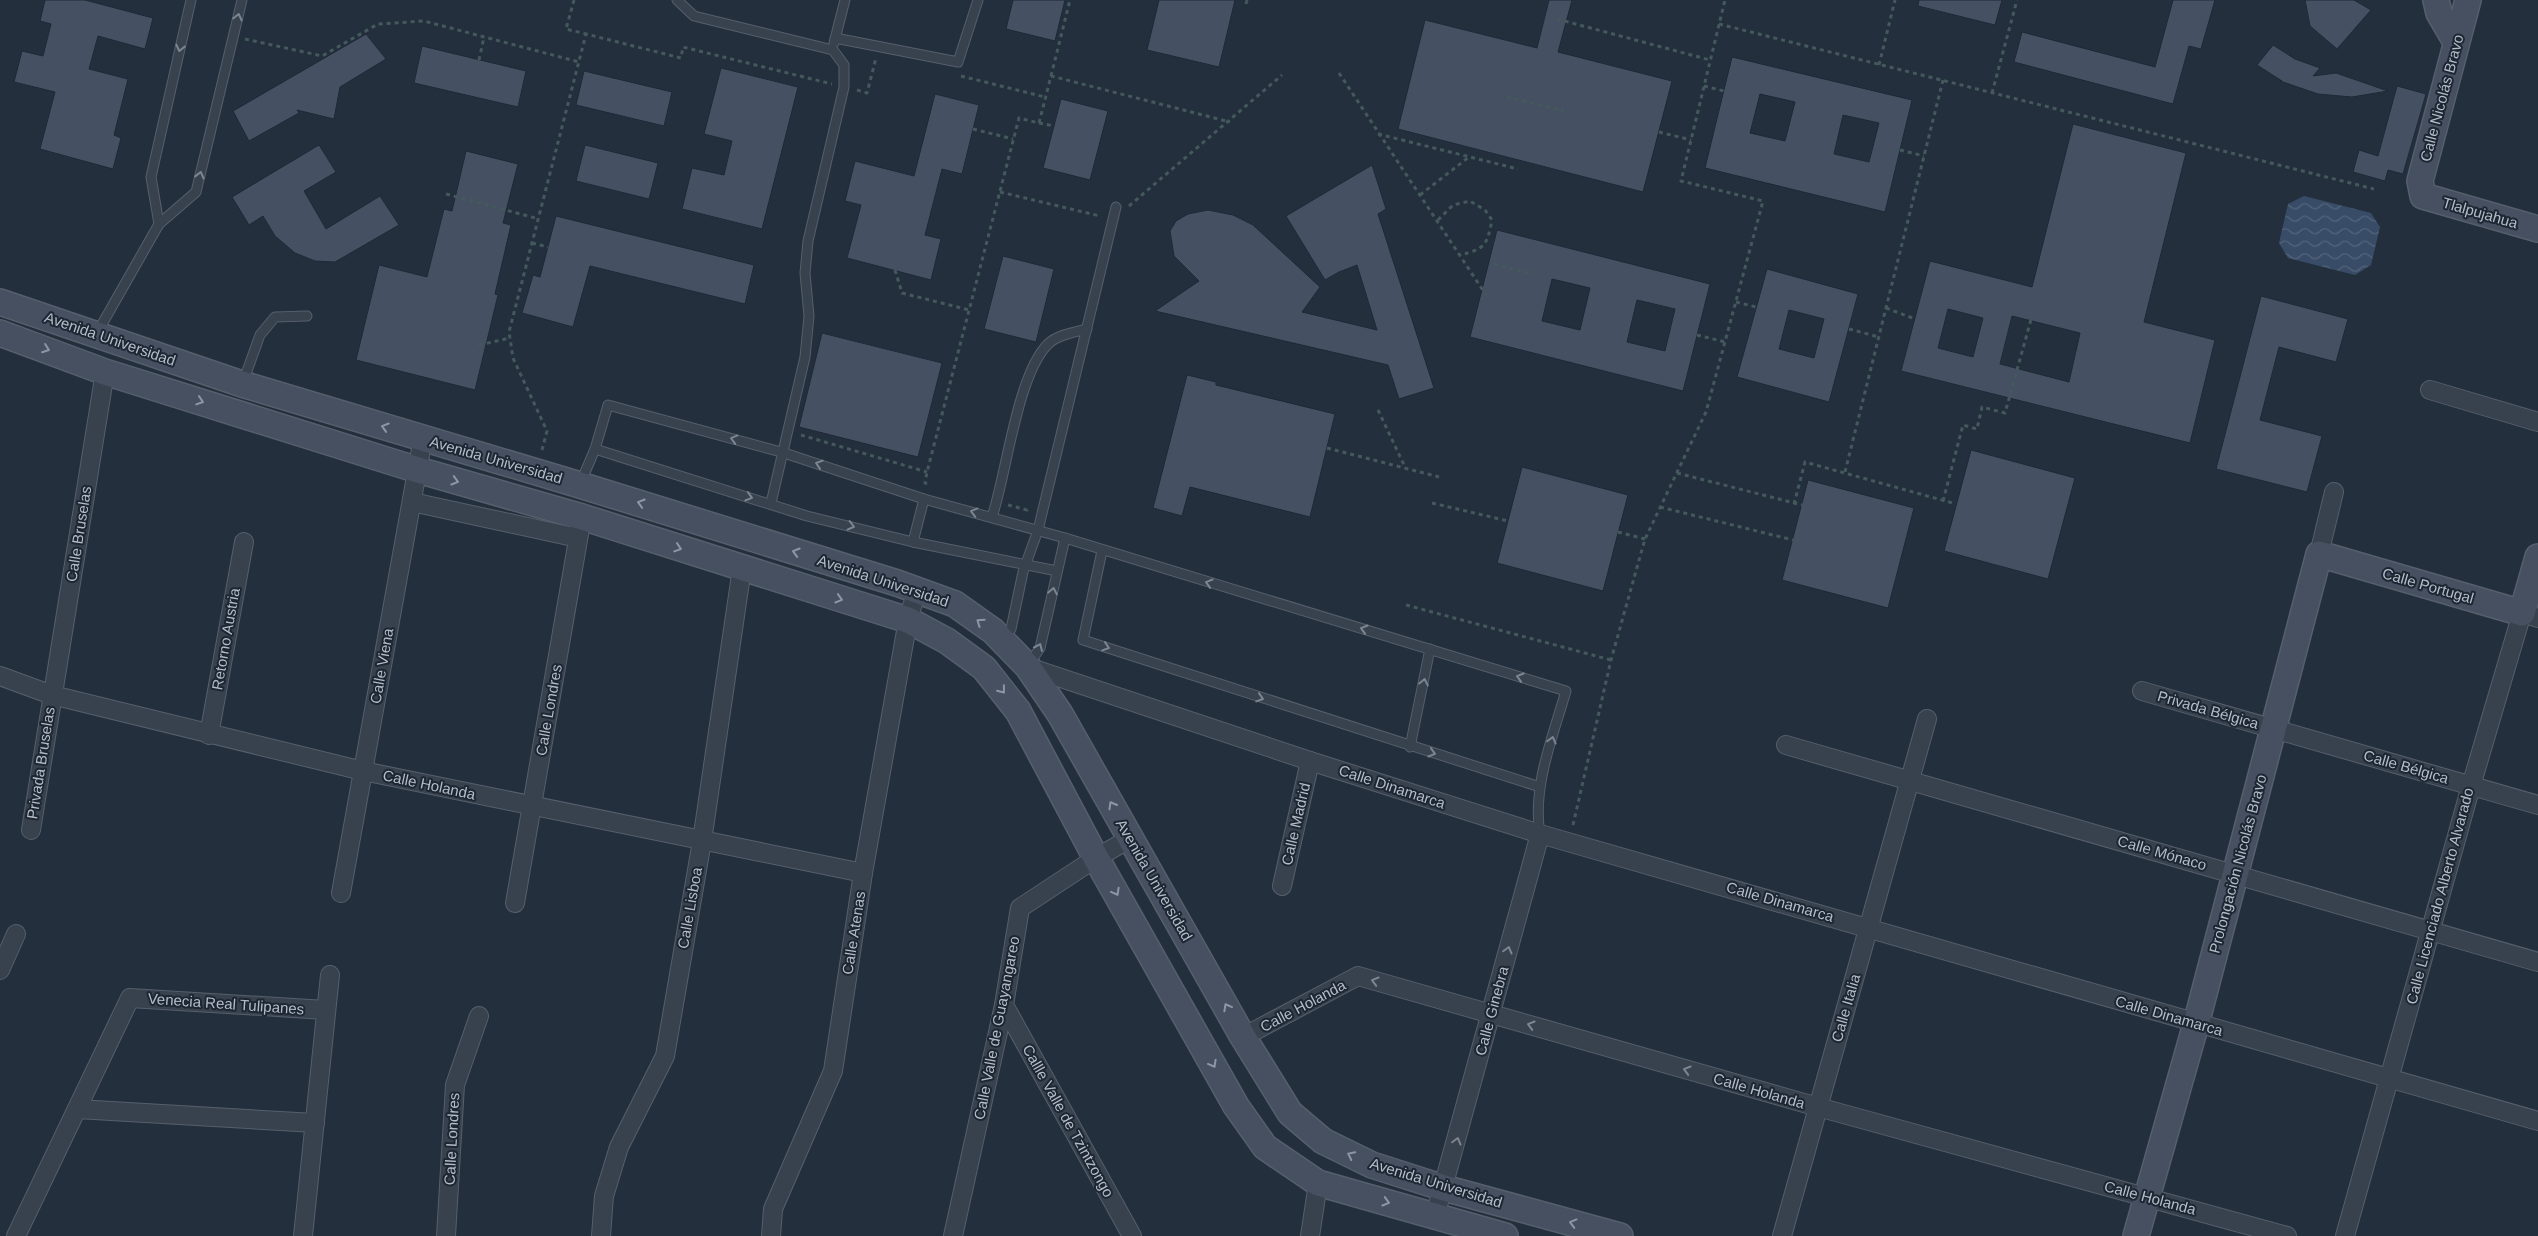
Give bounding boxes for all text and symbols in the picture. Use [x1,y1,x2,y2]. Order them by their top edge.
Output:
one-way arrow [232,13,243,22]
street label: Calle Nicolás Bravo [2416,32,2467,163]
one-way arrow [176,43,186,52]
one-way arrow [195,172,205,180]
street label: Tlalpujahua [2441,194,2520,232]
street label: Avenida Universidad [42,308,178,369]
one-way arrow [41,344,49,354]
one-way arrow [195,396,203,406]
one-way arrow [381,422,389,432]
street label: Avenida Universidad [428,432,564,487]
one-way arrow [729,434,738,445]
one-way arrow [815,460,824,470]
one-way arrow [450,475,459,485]
street label: Calle Bruselas [63,485,94,583]
one-way arrow [745,491,753,501]
one-way arrow [637,499,646,509]
one-way arrow [971,508,979,518]
one-way arrow [846,520,855,531]
one-way arrow [673,542,681,552]
one-way arrow [792,548,801,558]
street label: Avenida Universidad [815,551,951,610]
street label: Calle Portugal [2381,564,2476,607]
one-way arrow [1205,578,1213,588]
street label: Retorno Austria [208,586,243,691]
one-way arrow [1047,587,1058,596]
one-way arrow [834,593,843,603]
one-way arrow [976,619,985,628]
one-way arrow [1361,625,1369,635]
street label: Calle Viena [366,626,397,705]
one-way arrow [1101,641,1110,651]
one-way arrow [1032,643,1043,652]
street label: Calle Londres [532,663,565,757]
one-way arrow [1516,673,1524,683]
one-way arrow [1418,677,1428,686]
one-way arrow [996,684,1004,693]
street label: Privada Bélgica [2156,687,2261,732]
one-way arrow [1256,692,1264,702]
street label: Privada Bruselas [23,706,58,820]
one-way arrow [1547,736,1557,744]
street label: Calle Bélgica [2362,746,2451,787]
one-way arrow [1427,748,1435,758]
street label: Calle Dinamarca [1337,761,1448,812]
street label: Calle Holanda [381,766,478,803]
street label: Prolongación Nicolás Bravo [2205,773,2270,955]
street label: Calle Madrid [1278,781,1313,867]
street label: Calle Licenciado Alberto Alvarado [2402,786,2477,1006]
one-way arrow [1109,802,1119,811]
street label: Avenida Universidad [1113,816,1196,943]
street label: Calle Mónaco [2116,832,2209,873]
street label: Calle Lisboa [674,865,705,950]
street label: Calle Dinamarca [1725,878,1836,925]
one-way arrow [1110,887,1120,896]
street label: Calle Atenas [839,890,868,976]
street label: Calle Valle de Guayangareo [970,935,1023,1121]
one-way arrow [1503,947,1513,955]
street label: Calle Ginebra [1471,964,1512,1057]
street label: Calle Italia [1828,971,1864,1044]
street label: Calle Holanda [1257,976,1349,1035]
one-way arrow [1371,976,1379,986]
street label: Venecia Real Tulipanes [147,990,305,1017]
street label: Calle Dinamarca [2114,992,2225,1039]
one-way arrow [1223,1004,1233,1013]
one-way arrow [1527,1020,1535,1031]
street label: Callle Valle de Tzintzongo [1019,1041,1118,1200]
one-way arrow [1207,1059,1217,1068]
one-way arrow [1684,1065,1692,1075]
street label: Calle Holanda [1712,1069,1807,1112]
street label: Calle Londres [441,1092,462,1186]
one-way arrow [1451,1137,1461,1145]
one-way arrow [1347,1151,1356,1161]
street label: Avenida Universidad [1368,1154,1504,1211]
street label: Calle Holanda [2102,1177,2198,1218]
one-way arrow [1382,1197,1390,1207]
one-way arrow [1568,1218,1577,1229]

